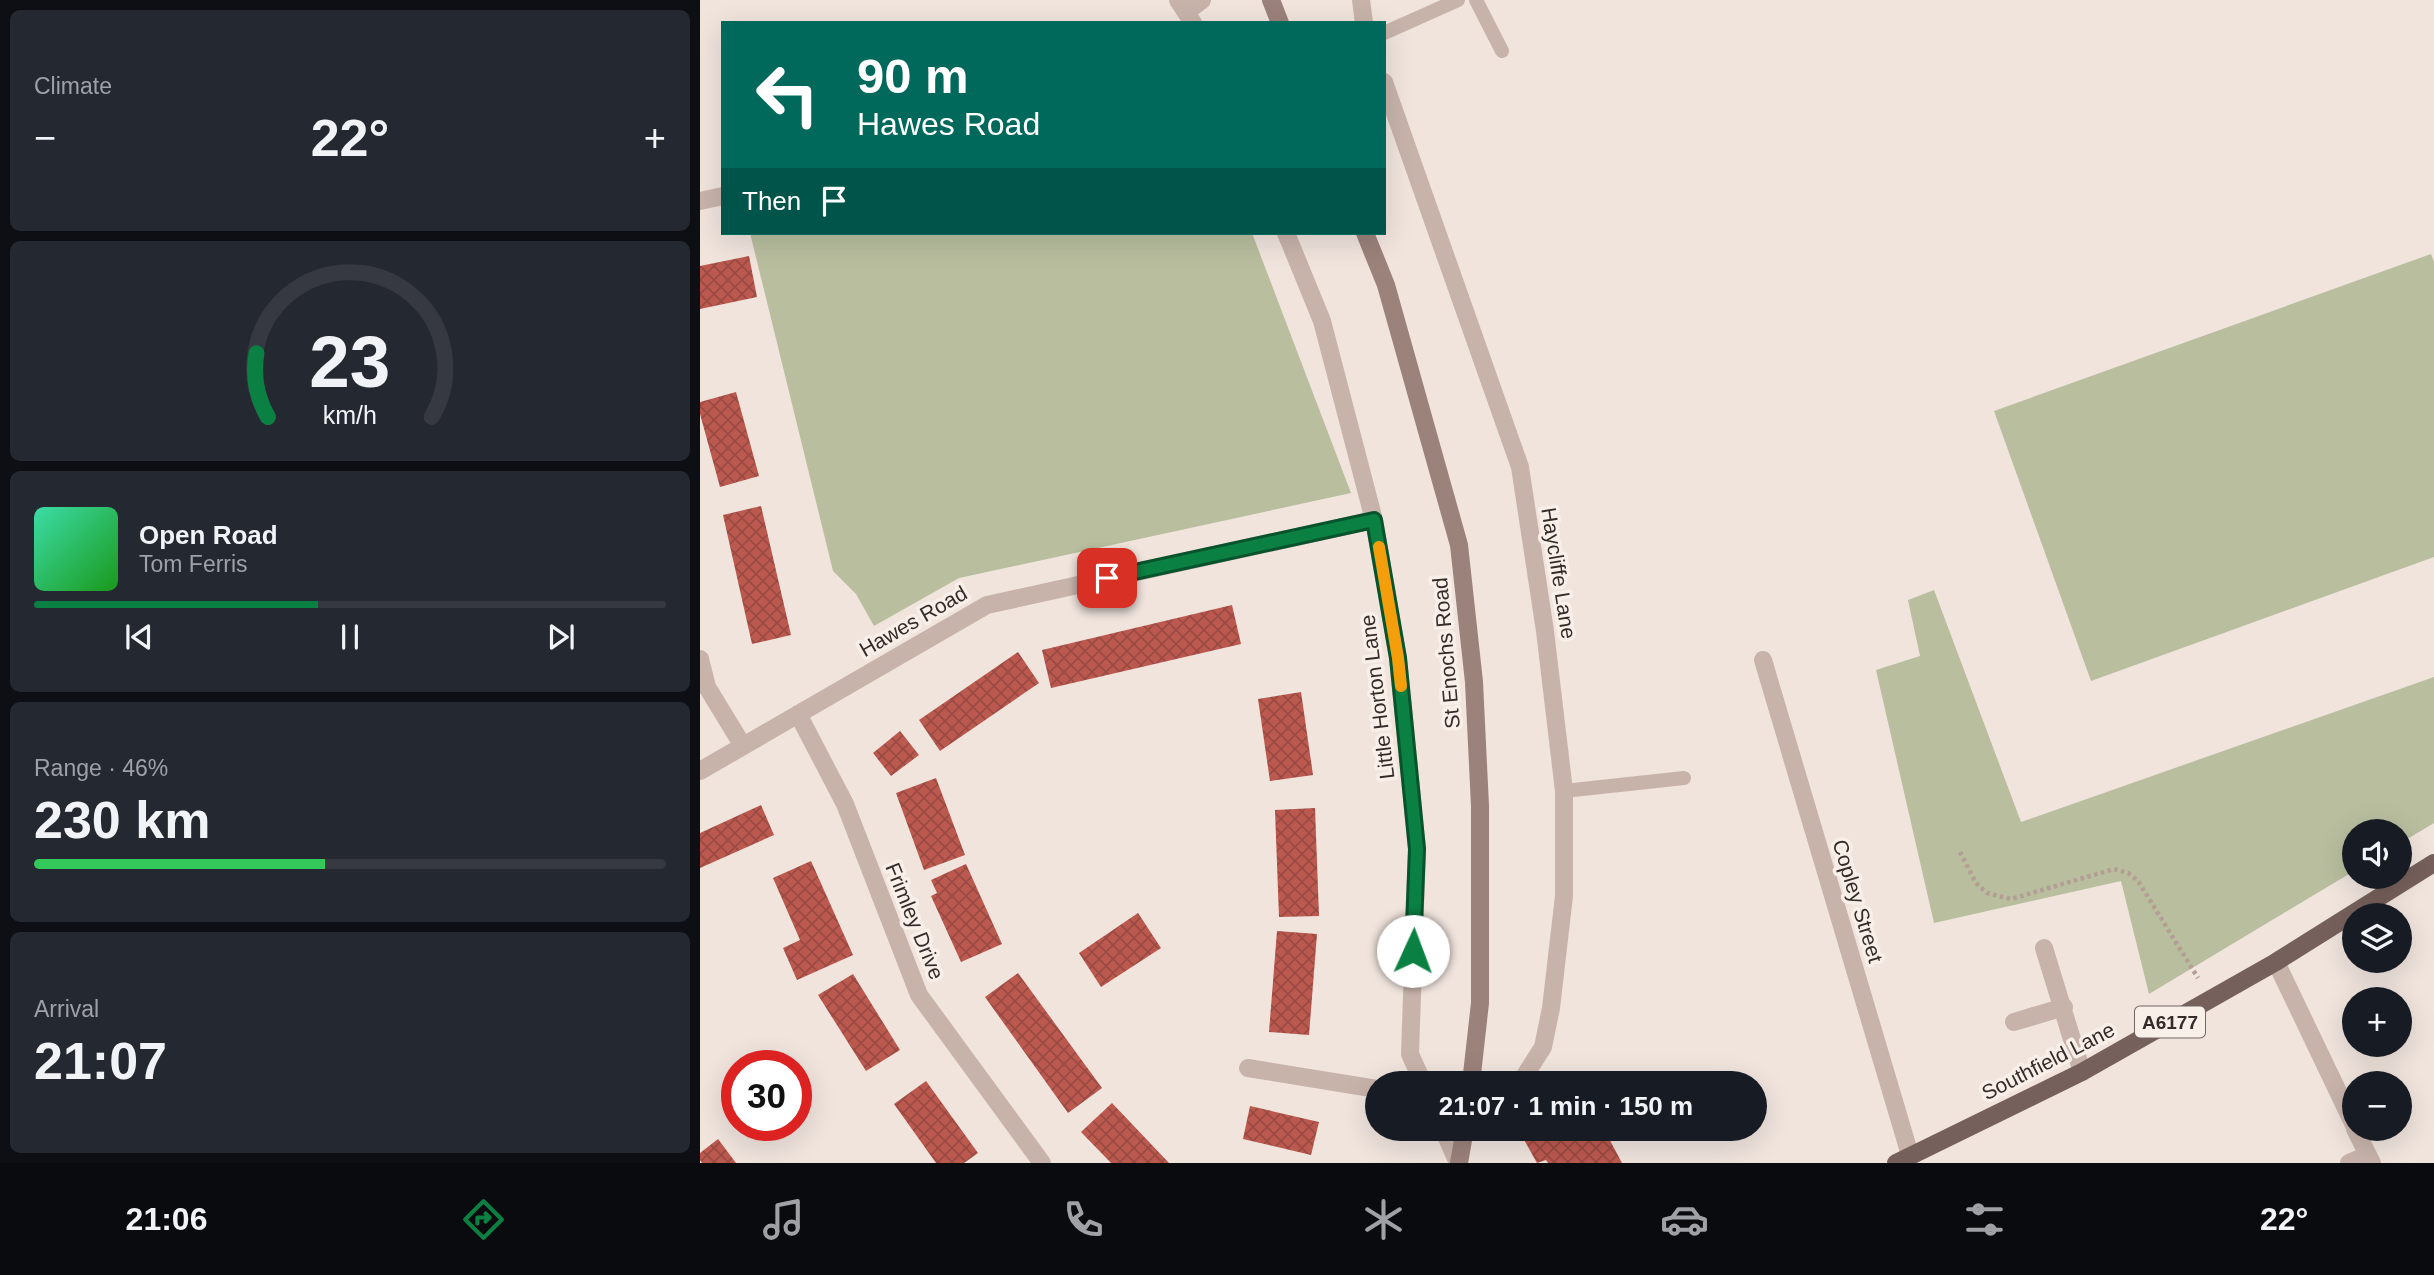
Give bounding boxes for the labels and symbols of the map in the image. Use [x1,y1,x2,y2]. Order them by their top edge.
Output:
street label: Haycliffe Lane [1537,506,1581,640]
pin [1077,548,1137,608]
street label: St Enochs Road [1428,576,1464,730]
street label: Hawes Road [855,581,971,661]
street label: Little Horton Lane [1355,613,1399,781]
street label: Copley Street [1828,837,1888,965]
street label: Frimley Drive [881,859,949,983]
position arrow [1376,914,1450,988]
road number: A6177 [2135,1006,2205,1038]
street label: Southfield Lane [1978,1018,2118,1104]
speed limit sign: 30 [721,1050,812,1141]

